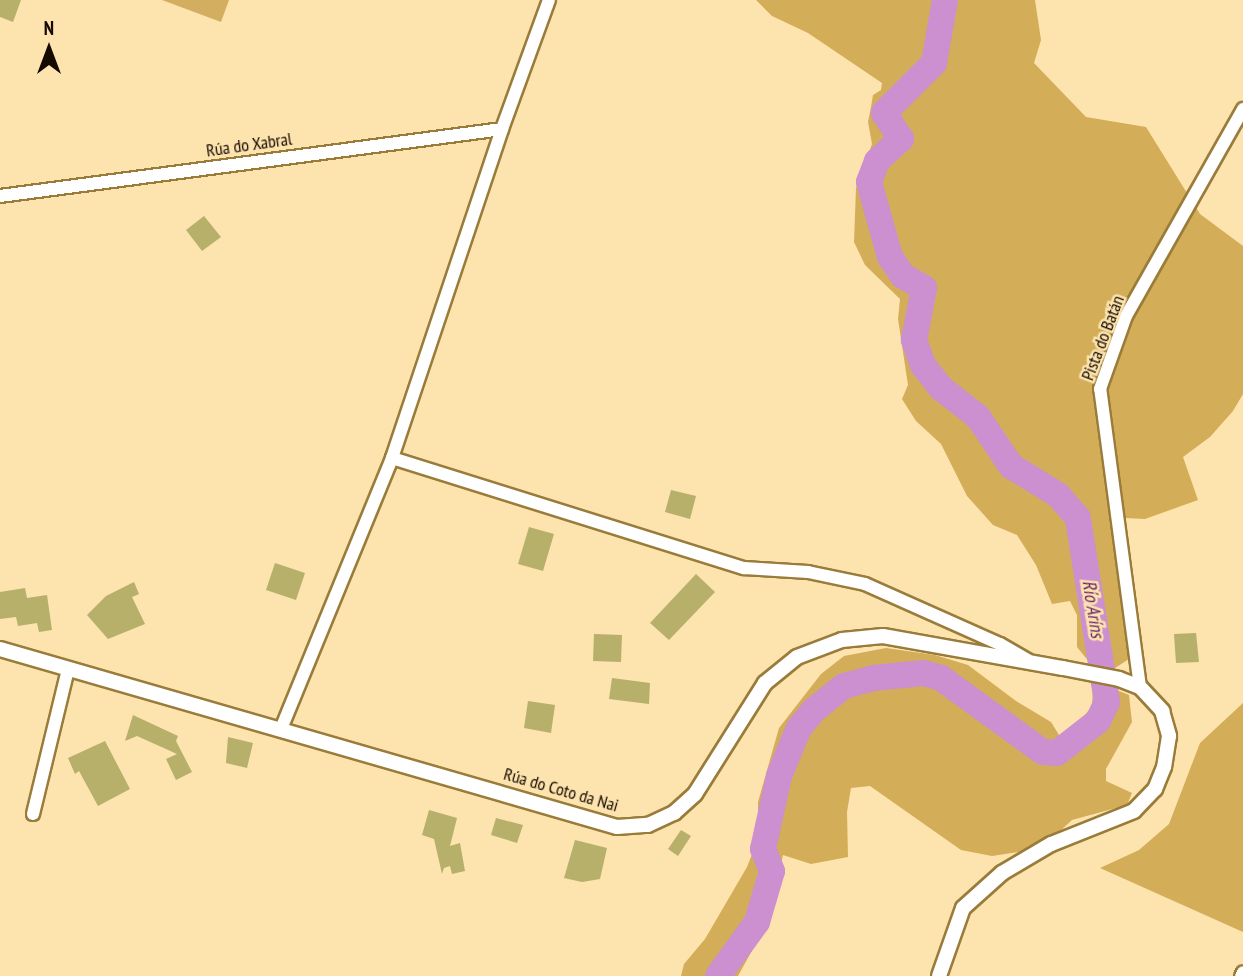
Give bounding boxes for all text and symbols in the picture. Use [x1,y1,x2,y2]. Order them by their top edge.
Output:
north arrow [14,14,84,84]
text: N [44,16,54,40]
street label: Rúa do Xabral [205,128,293,162]
street label: Pista do Batán [1077,292,1129,384]
water label: Río Aríns [1077,578,1109,640]
street label: Rúa do Coto da Nai [501,763,621,817]

